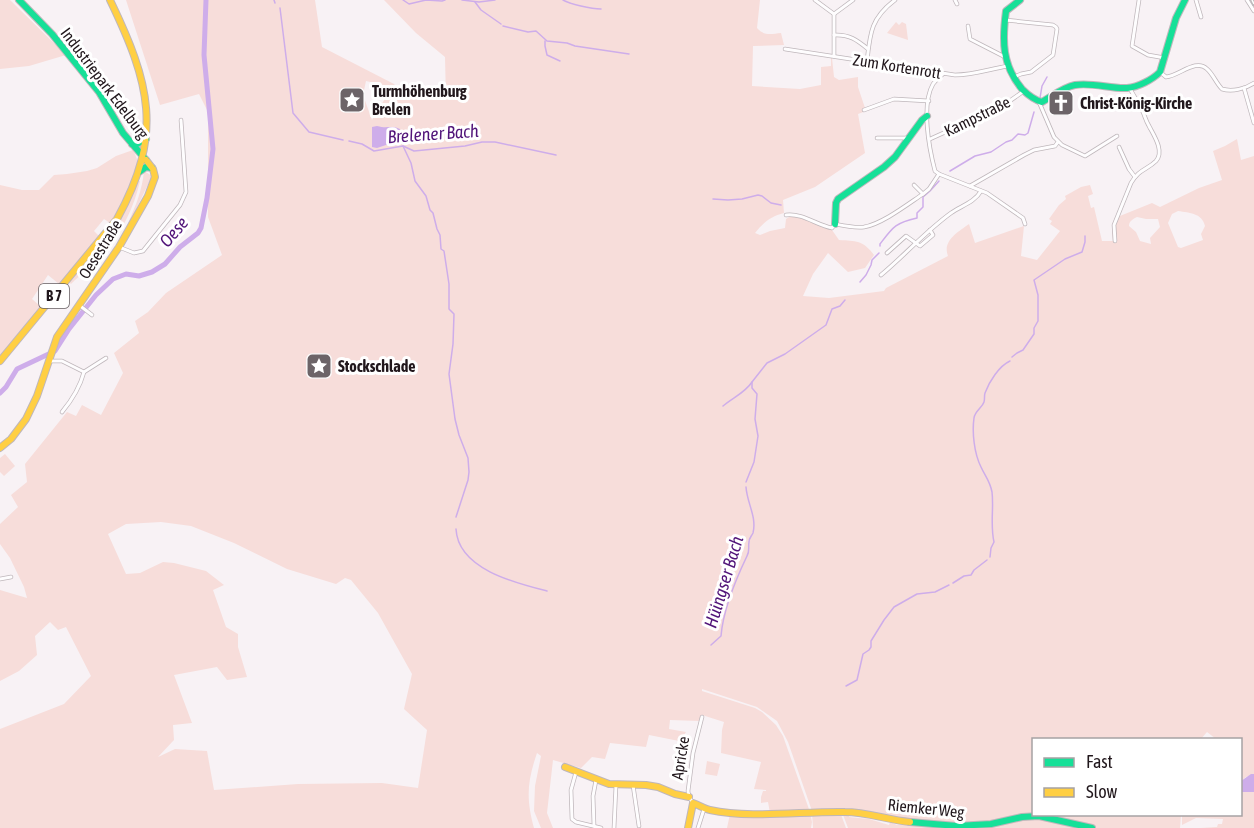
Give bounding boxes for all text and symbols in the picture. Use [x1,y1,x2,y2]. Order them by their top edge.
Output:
street label: Industriepark Edelburg [57,24,153,143]
street label: Zum Kortenrott [852,50,943,82]
place label: Turmhöhenburg Brelen [372,82,467,118]
place icon: Turmhöhenburg Brelen [337,85,367,115]
church icon: Christ-König-Kirche [1046,88,1076,118]
street label: Kampstraße [941,92,1013,141]
place label: Christ-König-Kirche [1080,94,1192,112]
water label: Brelener Bach [387,120,479,147]
water label: Oese [155,212,192,251]
street label: Oesestraße [75,216,125,282]
road number: B 7 [39,284,69,308]
place icon: Stockschlade [304,351,334,381]
place label: Stockschlade [338,357,416,375]
water label: Hüingser Bach [700,533,748,630]
street label: Apricke [668,735,693,781]
legend [1032,738,1242,816]
text: Fast [1086,751,1113,772]
text: Slow [1086,781,1117,802]
street label: Riemker Weg [887,795,965,822]

